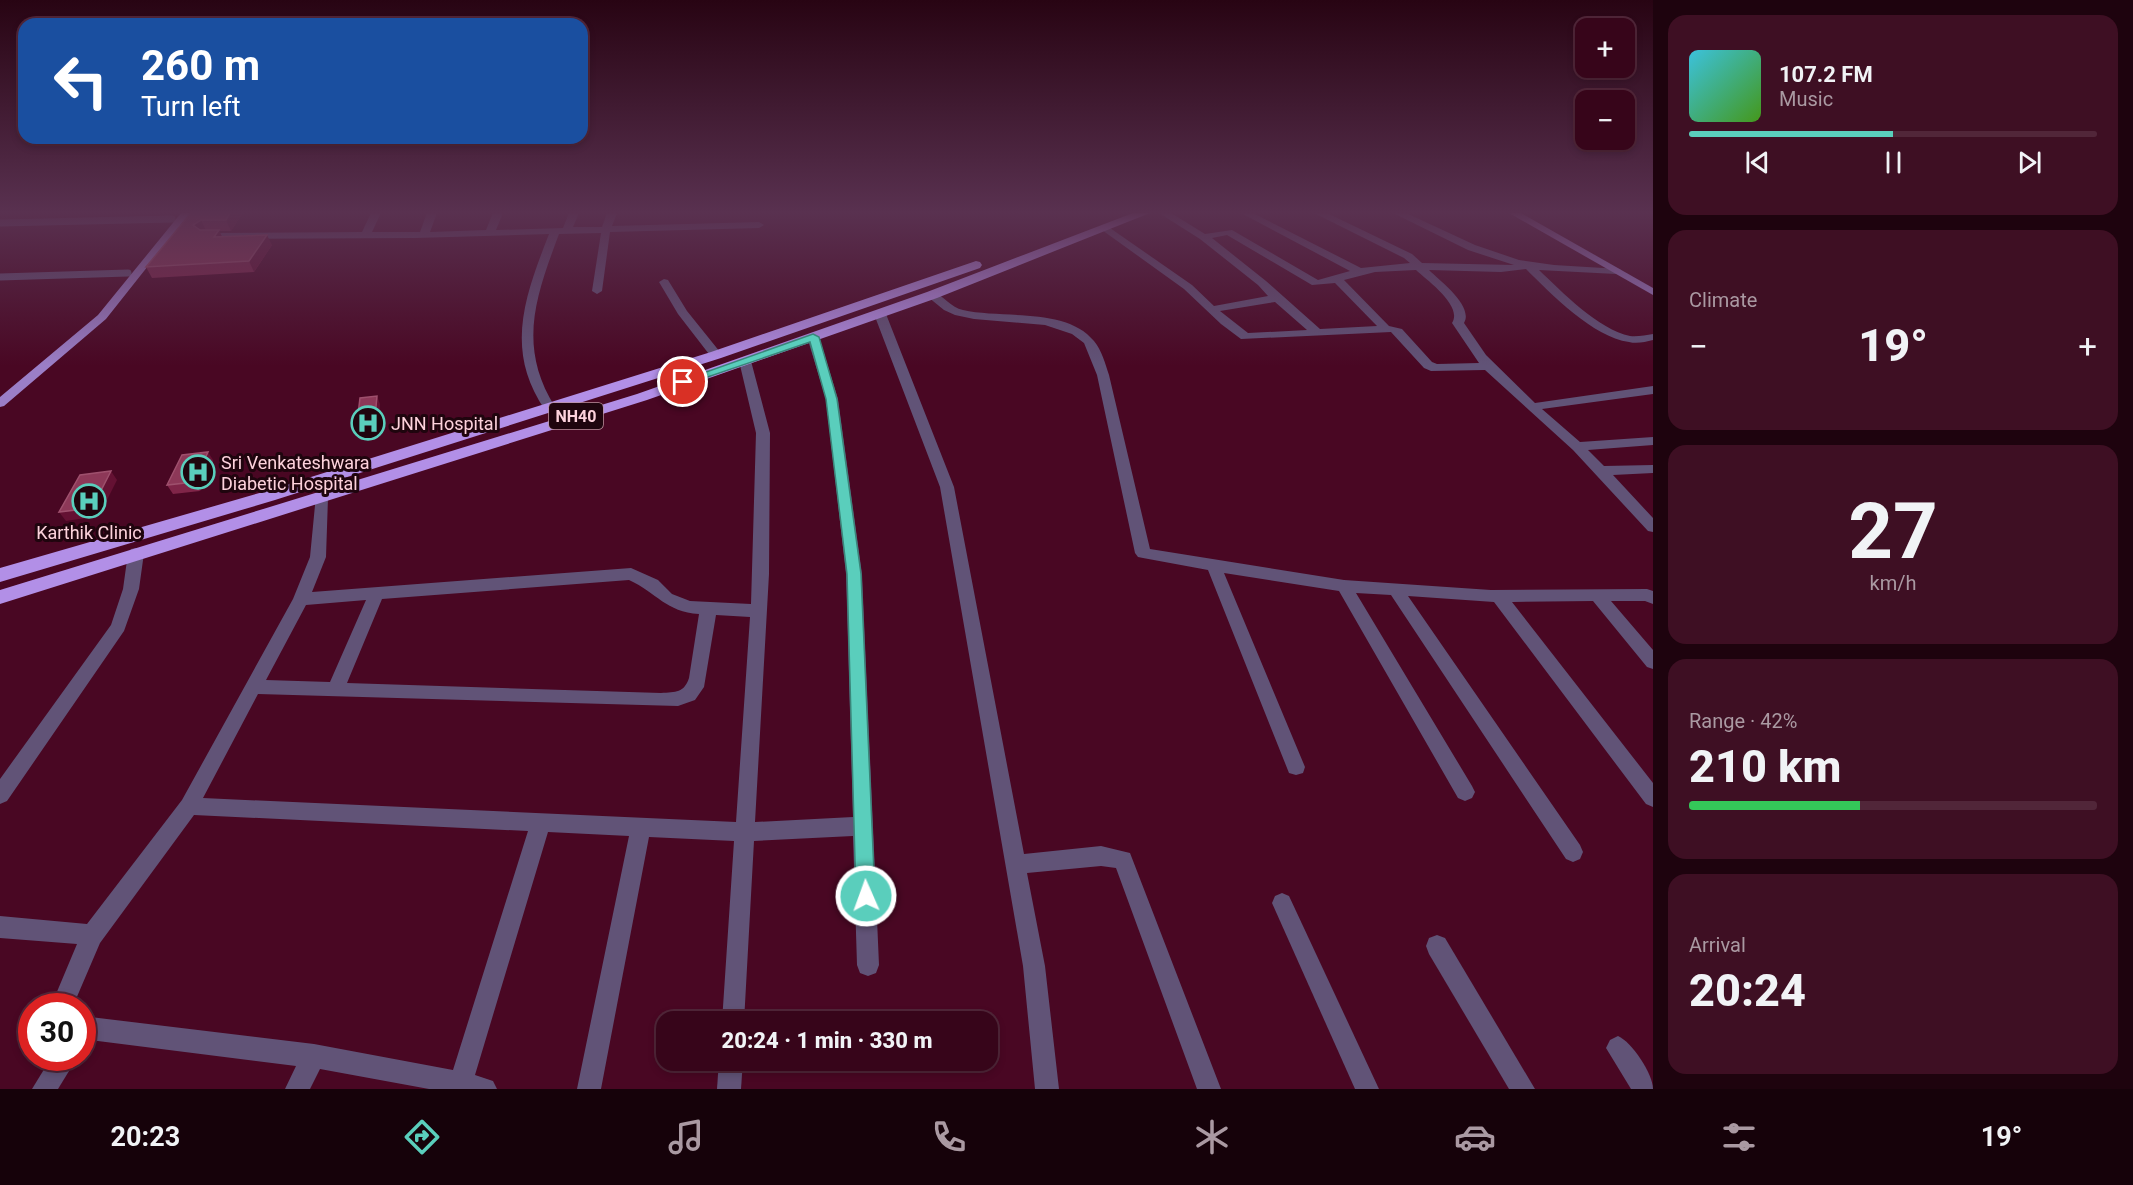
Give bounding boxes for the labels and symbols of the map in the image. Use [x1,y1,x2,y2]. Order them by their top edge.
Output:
pin [657,356,708,407]
road number: NH40 [549,403,603,429]
hospital icon: JNN Hospital [350,405,386,441]
place label: JNN Hospital [391,413,498,434]
place label: Sri Venkateshwara Diabetic Hospital [221,452,370,494]
hospital icon: Sri Venkateshwara Diabetic Hospital [180,454,216,490]
hospital icon: Karthik Clinic [71,483,107,519]
place label: Karthik Clinic [36,522,142,543]
position arrow [834,864,898,928]
speed limit sign: 30 [18,993,96,1071]

